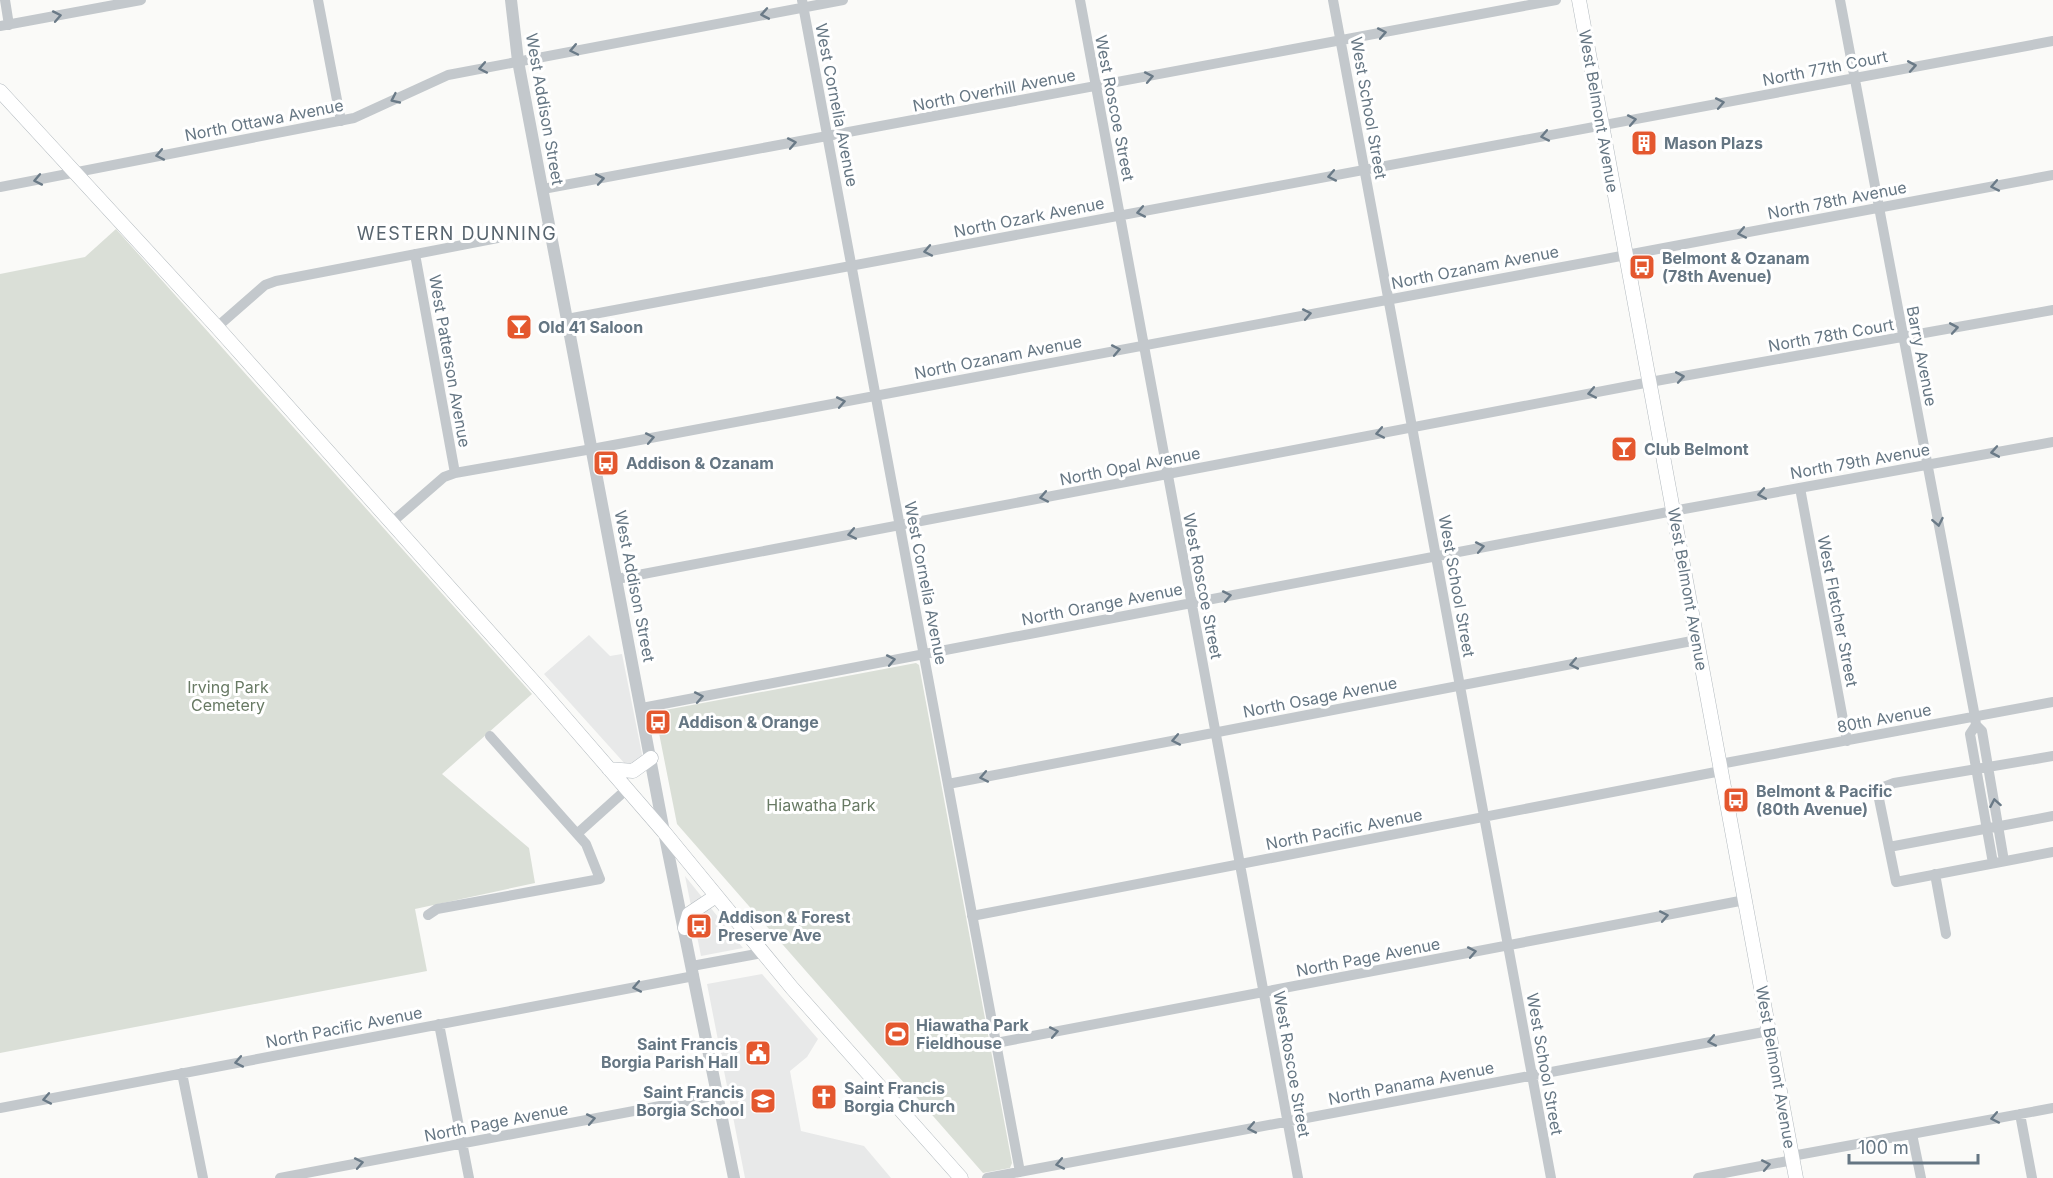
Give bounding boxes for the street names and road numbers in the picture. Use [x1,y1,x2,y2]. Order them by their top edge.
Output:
street label: West Cornelia Avenue [811,22,863,188]
street label: West Belmont Avenue [1575,28,1623,194]
street label: West Addison Street [522,31,568,187]
street label: West Roscoe Street [1091,33,1139,183]
street label: West School Street [1347,35,1391,181]
street label: North 77th Court [1761,46,1889,90]
street label: North Overhill Avenue [911,64,1077,116]
street label: North Ottawa Avenue [183,95,345,145]
street label: North 78th Avenue [1766,177,1908,223]
street label: North Ozark Avenue [952,193,1106,241]
street label: North Ozanam Avenue [1389,241,1561,293]
street label: West Patterson Avenue [425,273,475,449]
street label: Barry Avenue [1902,304,1942,408]
street label: North 78th Court [1767,314,1895,356]
street label: North Ozanam Avenue [912,331,1084,383]
street label: North 79th Avenue [1789,439,1931,483]
street label: North Opal Avenue [1058,443,1202,489]
street label: West Cornelia Avenue [900,500,952,666]
street label: West Belmont Avenue [1664,506,1712,672]
street label: West Addison Street [610,508,660,664]
street label: West Roscoe Street [1179,511,1227,661]
street label: West School Street [1435,513,1479,659]
street label: West Fletcher Street [1814,534,1862,688]
street label: North Orange Avenue [1020,579,1184,629]
street label: North Osage Avenue [1241,672,1399,722]
street label: 80th Avenue [1835,699,1933,737]
street label: North Pacific Avenue [1264,804,1424,854]
street label: North Page Avenue [1294,933,1442,981]
street label: West Belmont Avenue [1752,984,1800,1150]
street label: West Roscoe Street [1269,989,1315,1139]
street label: West School Street [1523,991,1567,1137]
street label: North Pacific Avenue [264,1002,424,1052]
street label: North Panama Avenue [1326,1057,1496,1109]
street label: North Page Avenue [422,1098,570,1146]

